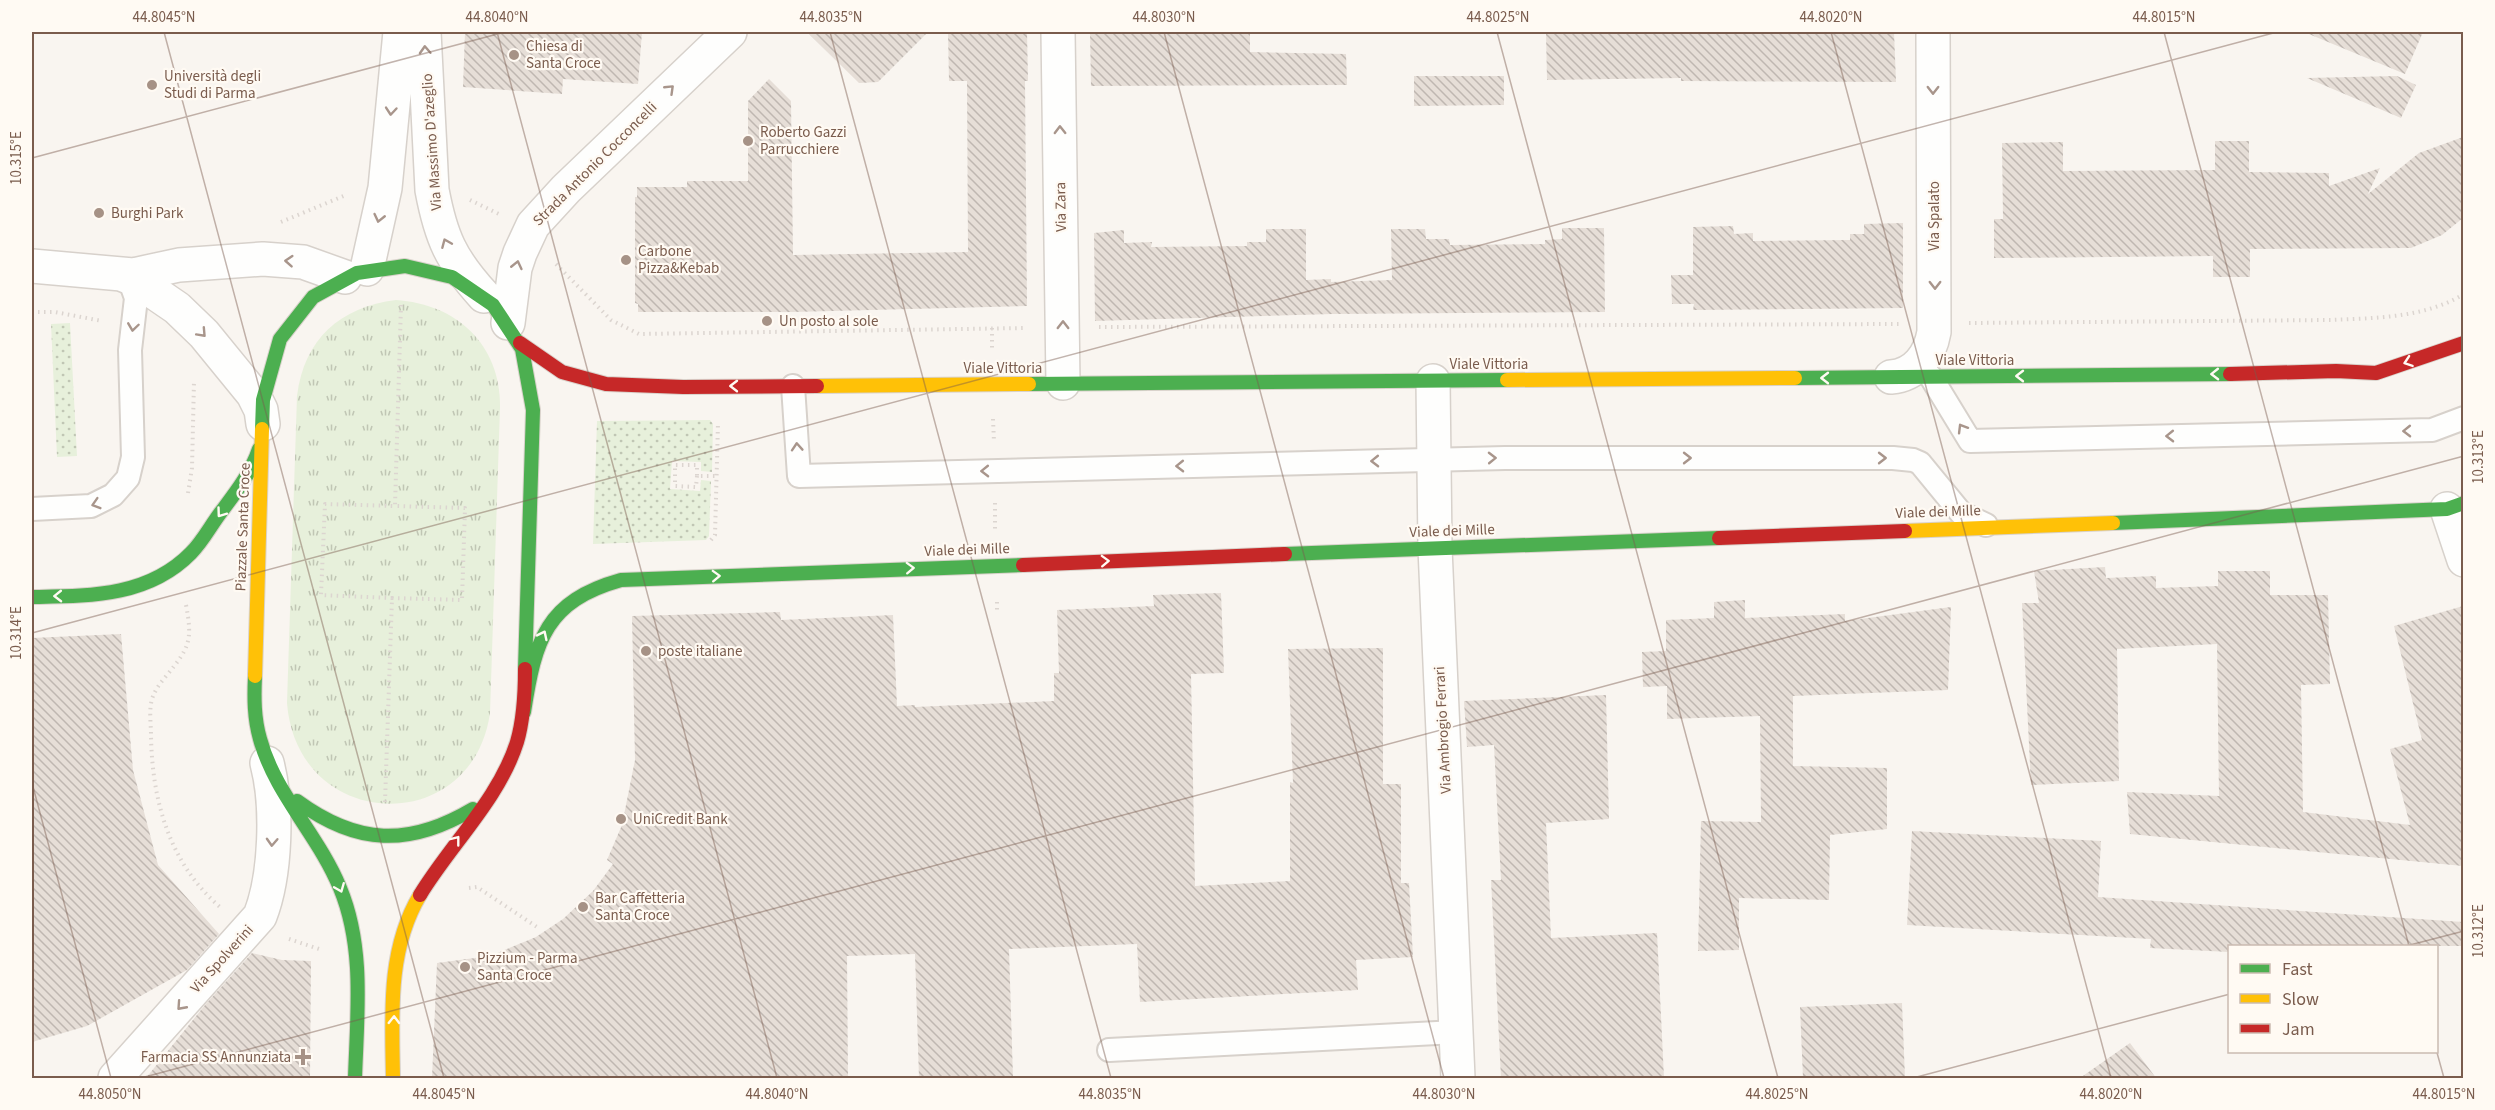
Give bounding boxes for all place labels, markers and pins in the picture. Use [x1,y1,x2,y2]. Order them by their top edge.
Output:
place label: Chiesa di Santa Croce [526,36,601,74]
marker: Chiesa di Santa Croce [507,48,521,62]
place label: Università degli Studi di Parma [164,66,261,104]
marker: Università degli Studi di Parma [145,78,159,92]
place label: Roberto Gazzi Parrucchiere [760,122,847,160]
marker: Roberto Gazzi Parrucchiere [741,134,755,148]
place label: Burghi Park [111,203,184,224]
marker: Burghi Park [92,206,106,220]
place label: Carbone Pizza&Kebab [638,241,719,279]
marker: Carbone Pizza&Kebab [619,253,633,267]
place label: Un posto al sole [779,311,878,332]
marker: Un posto al sole [760,314,774,328]
place label: poste italiane [658,641,742,662]
marker: poste italiane [639,644,653,658]
place label: UniCredit Bank [633,809,728,830]
marker: UniCredit Bank [614,812,628,826]
place label: Bar Caffetteria Santa Croce [595,888,685,926]
marker: Bar Caffetteria Santa Croce [576,900,590,914]
place label: Pizzium - Parma Santa Croce [477,948,578,986]
marker: Pizzium - Parma Santa Croce [458,960,472,974]
place label: Farmacia SS Annunziata [141,1047,291,1068]
marker: Farmacia SS Annunziata [296,1050,310,1064]

